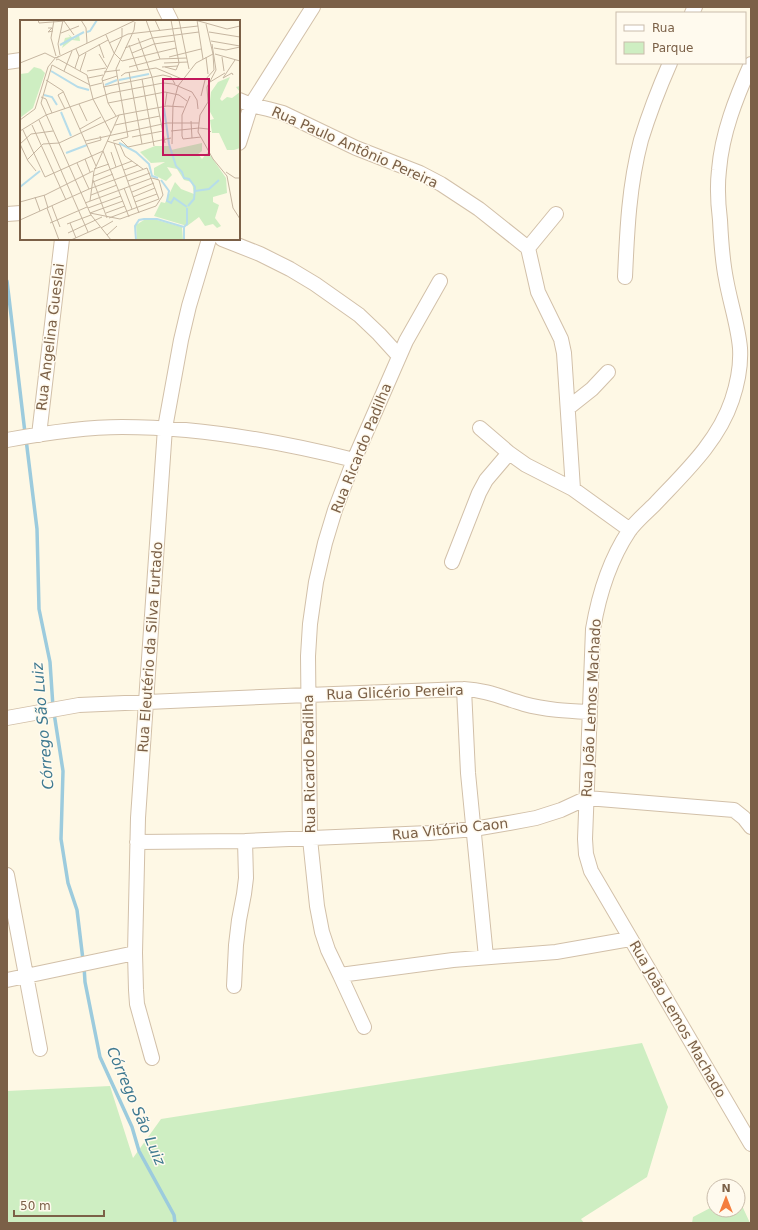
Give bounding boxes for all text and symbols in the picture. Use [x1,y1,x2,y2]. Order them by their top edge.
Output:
legend [616,12,746,64]
inset map [20,20,240,240]
text: Rua [652,21,675,35]
text: Parque [652,41,693,55]
street label: Rua Paulo Antônio Pereira [269,103,441,191]
street label: Rua Angelina Gueslai [33,262,67,412]
street label: Rua Ricardo Padilha [328,381,394,515]
street label: Rua Eleutério da Silva Furtado [135,541,165,753]
street label: Rua João Lemos Machado [578,618,604,798]
water label: Córrego São Luiz [28,661,58,790]
street label: Rua Glicério Pereira [326,682,464,702]
street label: Rua Ricardo Padilha [300,694,318,834]
street label: Rua Vitório Caon [391,815,509,843]
street label: Rua João Lemos Machado [626,938,730,1100]
water label: Córrego São Luiz [103,1044,170,1169]
north arrow [706,1178,746,1218]
text: N [721,1182,731,1195]
scale bar [14,1192,104,1218]
text: 50 m [20,1199,51,1213]

